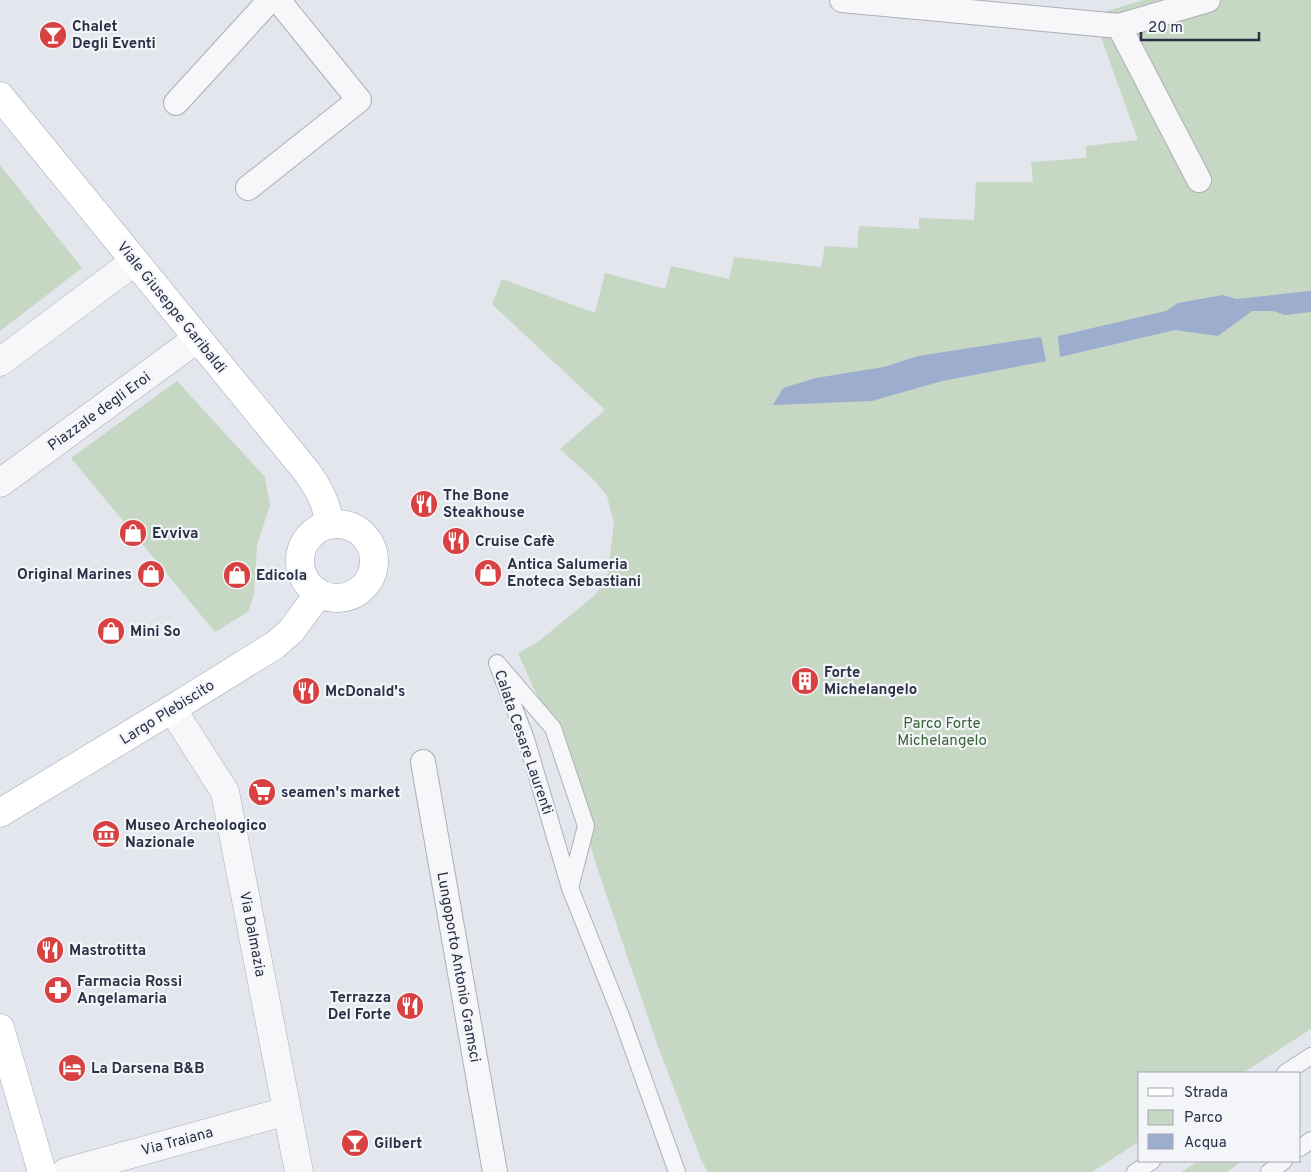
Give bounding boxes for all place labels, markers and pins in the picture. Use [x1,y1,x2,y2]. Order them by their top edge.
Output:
place label: Chalet Degli Eventi [72,18,156,54]
bar icon: Chalet Degli Eventi [38,20,68,50]
place label: The Bone Steakhouse [443,487,525,523]
restaurant icon: The Bone Steakhouse [409,489,439,519]
shop icon: Evviva [118,518,148,548]
place label: Evviva [152,525,198,544]
restaurant icon: Cruise Cafè [441,526,471,556]
place label: Cruise Cafè [475,533,555,552]
place label: Antica Salumeria Enoteca Sebastiani [507,556,641,592]
shop icon: Antica Salumeria Enoteca Sebastiani [473,558,503,588]
shop icon: Original Marines [136,559,166,589]
shop icon: Edicola [222,560,252,590]
place label: Original Marines [17,566,132,585]
place label: Edicola [256,567,307,586]
shop icon: Mini So [96,616,126,646]
place label: Mini So [130,623,181,642]
place label: Forte Michelangelo [824,664,917,700]
building icon: Forte Michelangelo [790,666,820,696]
restaurant icon: McDonald's [291,676,321,706]
place label: McDonald's [325,683,405,702]
supermarket icon: seamen's market [247,777,277,807]
place label: seamen's market [281,784,400,803]
place label: Museo Archeologico Nazionale [125,817,267,853]
museum icon: Museo Archeologico Nazionale [91,819,121,849]
restaurant icon: Mastrotitta [35,935,65,965]
place label: Mastrotitta [69,942,146,961]
place label: Farmacia Rossi Angelamaria [77,973,182,1009]
pharmacy icon: Farmacia Rossi Angelamaria [43,975,73,1005]
place label: Terrazza Del Forte [328,989,391,1025]
restaurant icon: Terrazza Del Forte [395,991,425,1021]
hotel icon: La Darsena B&B [57,1053,87,1083]
place label: La Darsena B&B [91,1060,205,1079]
bar icon: Gilbert [340,1128,370,1158]
place label: Gilbert [374,1135,422,1154]

